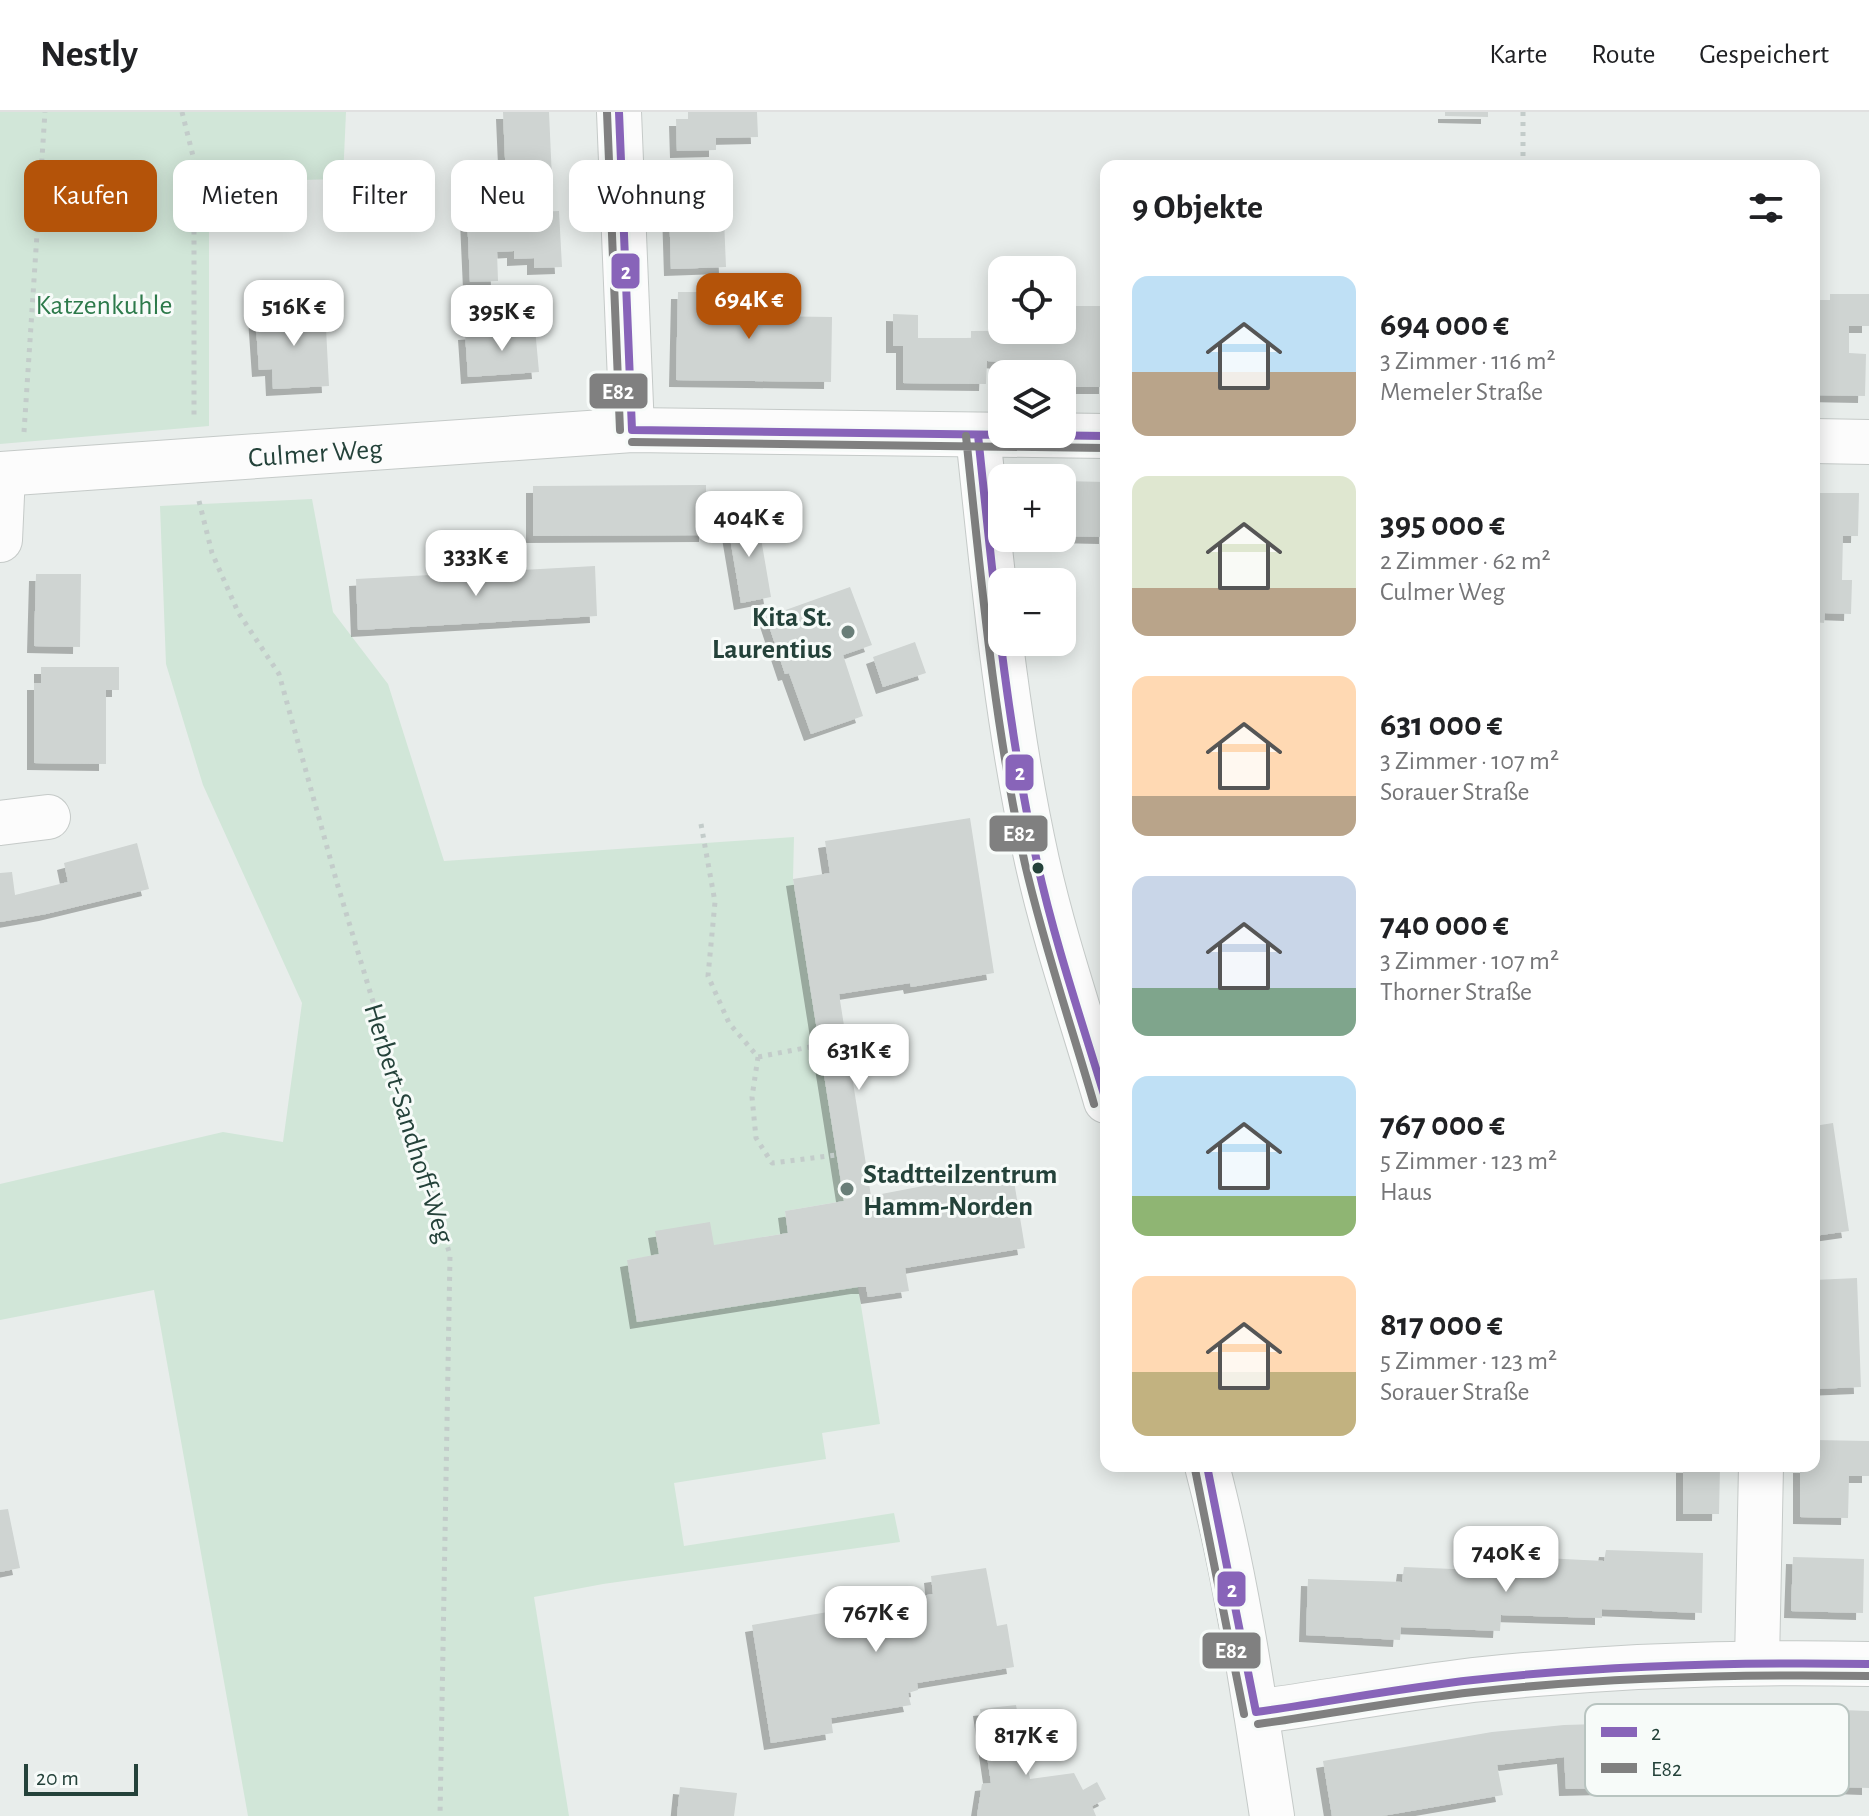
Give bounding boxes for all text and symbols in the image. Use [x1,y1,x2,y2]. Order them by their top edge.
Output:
text: Nestly [40,36,138,74]
text: Karte [1489,41,1547,69]
text: Route [1591,41,1655,69]
text: Gespeichert [1699,41,1829,69]
chip: Kaufen [24,160,157,232]
chip: Mieten [173,160,307,232]
chip: Filter [323,160,435,232]
chip: Neu [451,160,553,232]
chip: Wohnung [569,160,733,232]
icon: filters [1744,186,1788,230]
text: 9 Objekte [1132,191,1263,225]
line badge: 2 [610,252,641,290]
map controls [988,256,1076,656]
button: locate [988,256,1076,344]
text: 2 [621,261,631,283]
pin: 694K € [684,273,814,341]
pin: 516K € [229,280,359,348]
pin: 395K € [437,285,567,353]
text: 694K € [714,286,784,312]
park label: Katzenkuhle [36,292,172,320]
text: 516K € [262,293,326,319]
text: 395K € [469,298,535,324]
icon: home [1196,308,1292,404]
text: 694 000 € [1380,308,1509,342]
text: 3 Zimmer · 116 m² [1380,348,1556,374]
button: layers [988,360,1076,448]
line badge: E82 [588,372,649,410]
text: Memeler Straße [1380,379,1543,405]
text: E82 [602,381,634,403]
street label: Culmer Weg [247,435,384,473]
button: + [988,464,1076,552]
pin: 404K € [684,491,814,559]
text: 404K € [714,504,784,530]
icon: home [1196,508,1292,604]
text: 395 000 € [1380,508,1505,542]
pin: 333K € [411,530,541,598]
text: 333K € [444,543,508,569]
text: 2 Zimmer · 62 m² [1380,548,1551,574]
button: − [988,568,1076,656]
text: Culmer Weg [1380,579,1505,605]
place label: Kita St. Laurentius [712,604,832,664]
marker: Kita St. Laurentius [839,623,857,641]
icon: home [1196,708,1292,804]
text: 631 000 € [1380,708,1503,742]
text: 3 Zimmer · 107 m² [1380,748,1559,774]
line badge: 2 [1004,753,1035,792]
text: 2 [1015,762,1025,784]
text: Sorauer Straße [1380,779,1529,805]
line badge: E82 [988,814,1049,853]
text: E82 [1003,823,1035,845]
unlabelled marker [1030,860,1046,876]
icon: home [1196,908,1292,1004]
text: 740 000 € [1380,908,1509,942]
text: 3 Zimmer · 107 m² [1380,948,1559,974]
text: Thorner Straße [1380,979,1532,1005]
street label: Herbert-Sandhoff-Weg [358,1000,458,1247]
pin: 631K € [794,1024,924,1092]
text: 631K € [827,1037,891,1063]
icon: home [1196,1108,1292,1204]
text: 767 000 € [1380,1108,1505,1142]
text: 5 Zimmer · 123 m² [1380,1148,1557,1174]
place label: Stadtteilzentrum Hamm-Norden [863,1161,1057,1221]
text: Haus [1380,1179,1432,1205]
marker: Stadtteilzentrum Hamm-Norden [838,1180,856,1198]
icon: home [1196,1308,1292,1404]
text: 817 000 € [1380,1308,1503,1342]
text: 5 Zimmer · 123 m² [1380,1348,1557,1374]
text: Sorauer Straße [1380,1379,1529,1405]
pin: 740K € [1441,1526,1571,1594]
text: 740K € [1471,1539,1541,1565]
line badge: 2 [1216,1570,1247,1608]
text: 2 [1227,1579,1237,1601]
pin: 767K € [811,1586,941,1654]
text: 767K € [843,1599,909,1625]
line badge: E82 [1201,1631,1262,1670]
text: E82 [1215,1640,1247,1662]
legend [1585,1704,1849,1796]
pin: 817K € [961,1709,1091,1777]
text: 817K € [994,1722,1058,1748]
text: 2 [1651,1722,1661,1744]
text: E82 [1651,1758,1682,1780]
scale bar [24,1760,138,1796]
text: 20 m [36,1767,79,1789]

